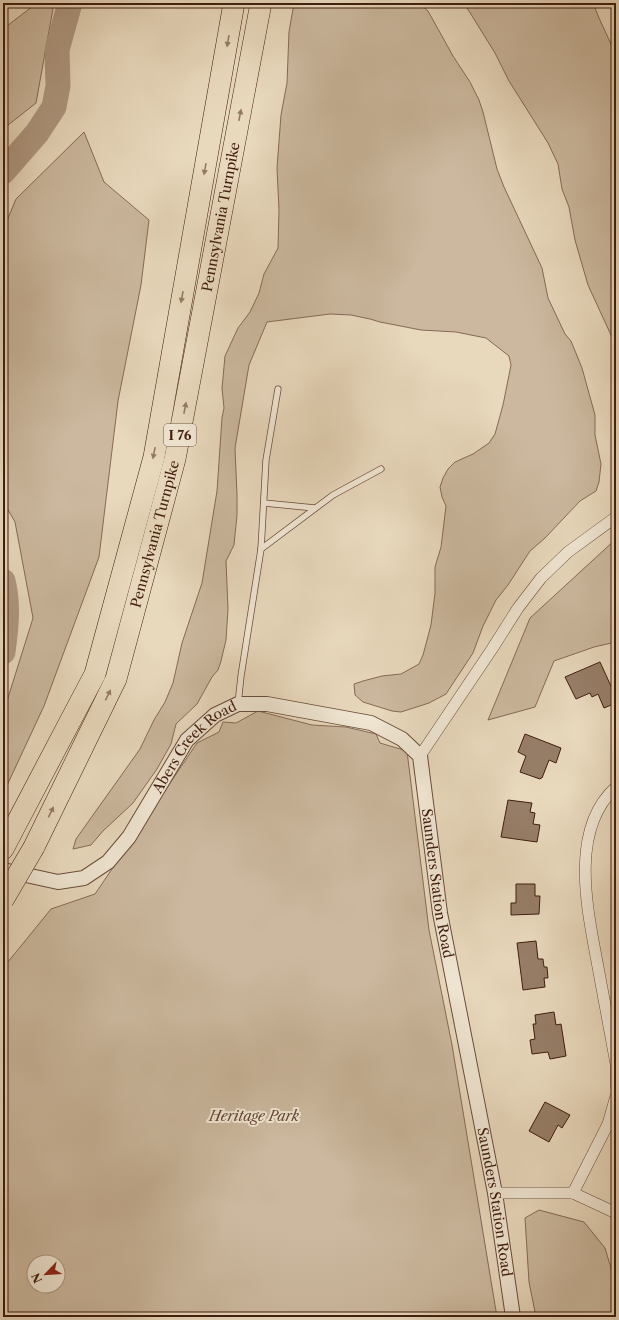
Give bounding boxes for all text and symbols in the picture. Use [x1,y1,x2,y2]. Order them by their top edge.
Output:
one-way arrow [224,35,230,48]
one-way arrow [237,109,243,121]
street label: Pennsylvania Turnpike [198,141,244,293]
one-way arrow [202,163,208,176]
one-way arrow [179,291,185,304]
one-way arrow [182,402,188,414]
road number: I 76 [164,424,196,446]
one-way arrow [151,447,157,459]
street label: Pennsylvania Turnpike [127,458,183,610]
one-way arrow [105,690,111,701]
street label: Abers Creek Road [148,697,240,797]
one-way arrow [48,806,54,818]
street label: Saunders Station Road [418,807,458,960]
park label: Heritage Park [208,1107,300,1125]
street label: Saunders Station Road [473,1126,516,1278]
north arrow [26,1254,66,1294]
text: N [28,1271,45,1286]

